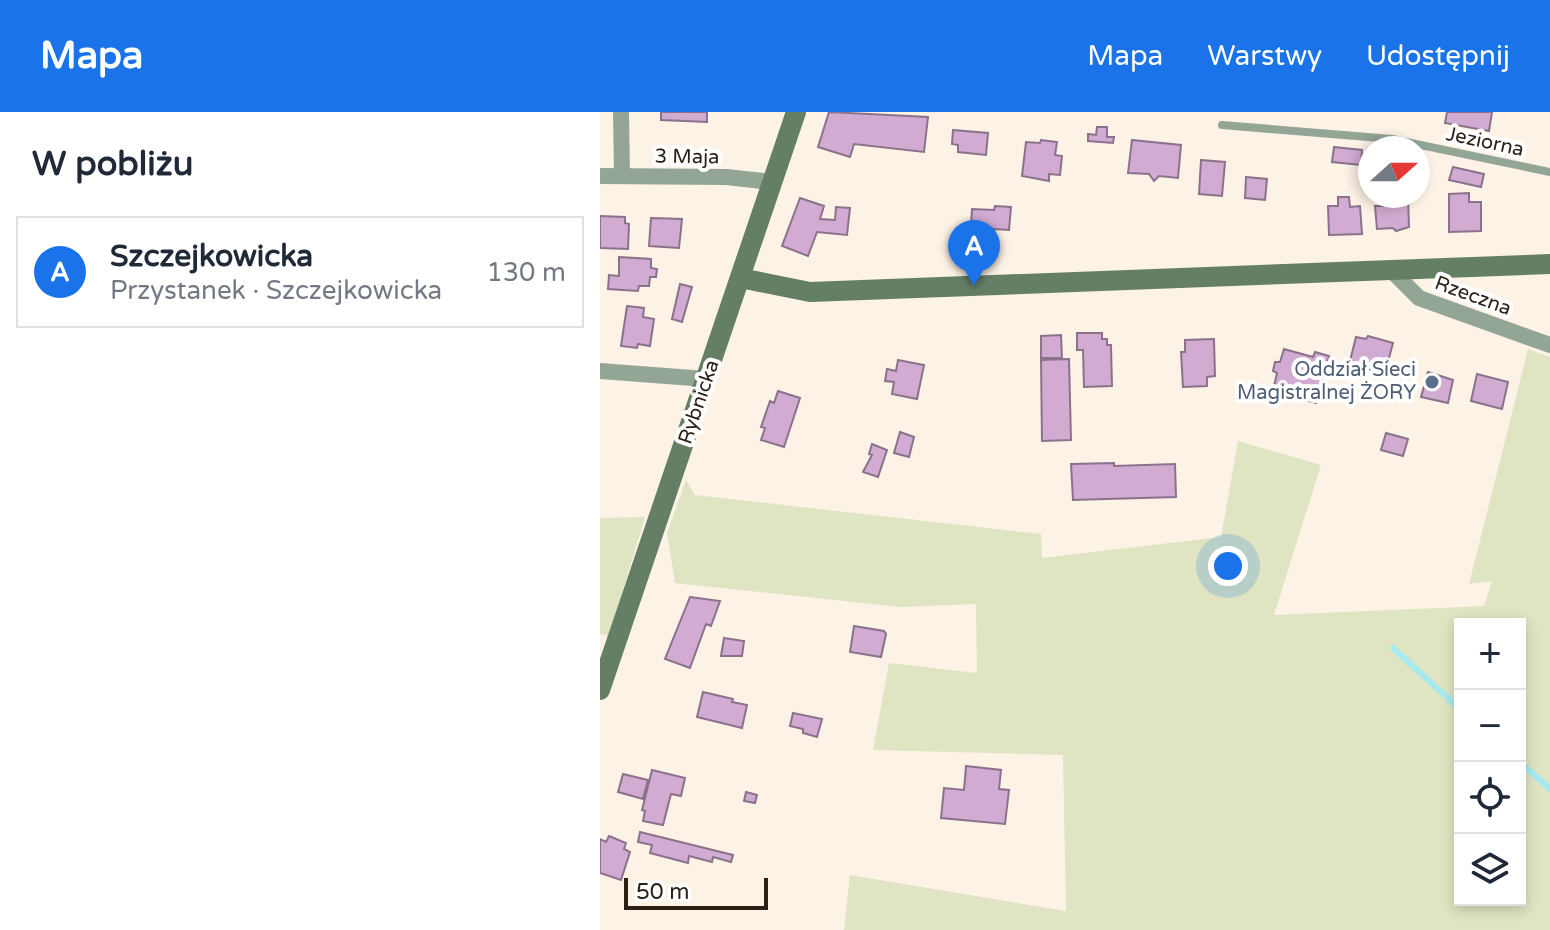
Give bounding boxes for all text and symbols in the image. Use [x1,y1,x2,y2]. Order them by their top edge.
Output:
text: Mapa [40,33,143,79]
text: Mapa [1087,39,1163,73]
text: Warstwy [1207,39,1322,73]
text: Udostępnij [1366,39,1510,73]
street label: Jeziorna [1444,122,1526,162]
north arrow [1358,136,1430,208]
text: W pobliżu [32,144,193,185]
street label: 3 Maja [654,144,720,170]
pin: A [948,220,1000,286]
text: Szczejkowicka [110,238,313,275]
text: A [50,257,70,288]
text: 130 m [486,257,566,288]
street label: Rzeczna [1432,271,1514,321]
text: Przystanek · Szczejkowicka [110,275,442,306]
street label: Rybnicka [673,357,725,447]
place label: Oddział Sieci Magistralnej ŻORY [1237,358,1416,405]
marker: Oddział Sieci Magistralnej ŻORY [1423,373,1441,391]
your location [1208,546,1248,586]
map controls [1454,618,1526,906]
button: + [1454,618,1526,690]
button: − [1454,690,1526,762]
button: locate [1454,762,1526,834]
button: layers [1454,834,1526,906]
scale bar [624,874,768,910]
text: 50 m [636,879,690,905]

